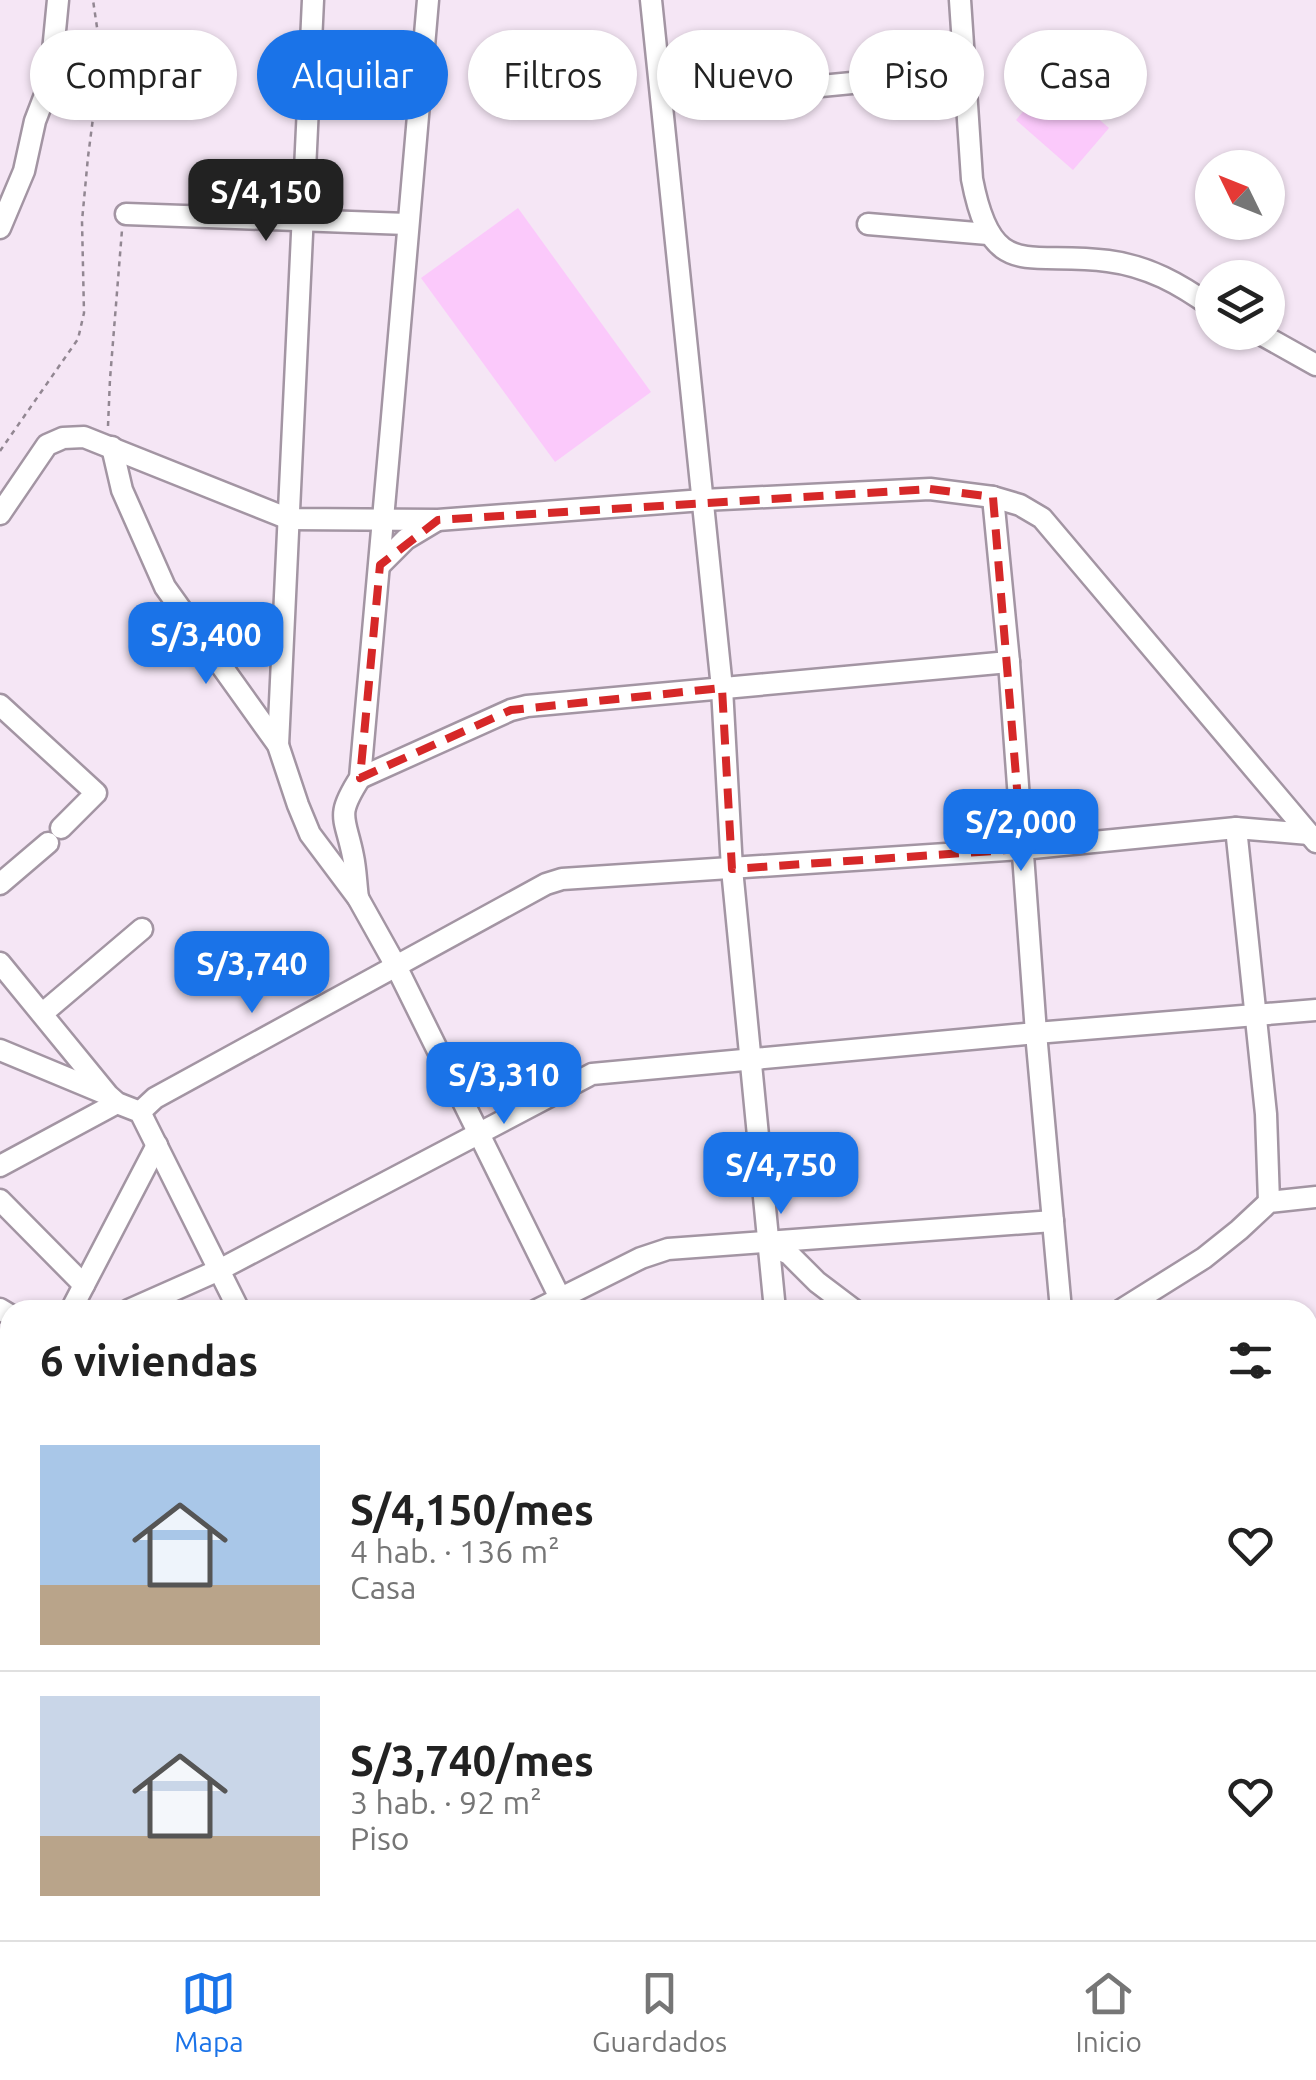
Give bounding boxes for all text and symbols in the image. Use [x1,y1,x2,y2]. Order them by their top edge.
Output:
chip: Comprar [30,30,237,120]
chip: Alquilar [257,30,448,120]
chip: Filtros [468,30,637,120]
chip: Nuevo [657,30,829,120]
chip: Piso [849,30,984,120]
chip: Casa [1004,30,1147,120]
north arrow [1195,150,1285,240]
map controls [1195,150,1285,350]
pin: S/4,150 [174,159,358,244]
text: S/4,150 [210,173,322,209]
button: layers [1195,260,1285,350]
pin: S/3,400 [114,602,298,687]
text: S/3,400 [150,616,262,652]
pin: S/2,000 [929,789,1113,874]
text: S/2,000 [965,803,1077,839]
pin: S/3,740 [160,931,344,1016]
text: S/3,740 [196,945,308,981]
pin: S/3,310 [412,1042,596,1127]
text: S/3,310 [448,1056,560,1092]
pin: S/4,750 [689,1132,873,1217]
text: S/4,750 [725,1146,837,1182]
icon: filters [1223,1333,1278,1388]
text: 6 viviendas [40,1337,258,1384]
icon: home [120,1485,240,1605]
text: S/4,150/mes [350,1486,594,1533]
icon: heart [1223,1518,1278,1573]
text: 4 hab. · 136 m² [350,1533,560,1569]
text: Casa [350,1569,416,1605]
icon: home [120,1736,240,1856]
text: S/3,740/mes [350,1737,594,1784]
icon: heart [1223,1769,1278,1824]
text: 3 hab. · 92 m² [350,1784,542,1820]
text: Piso [350,1820,410,1856]
tab: Mapa [174,1966,244,2057]
tab: Guardados [592,1966,727,2057]
tab: Inicio [1076,1966,1142,2057]

